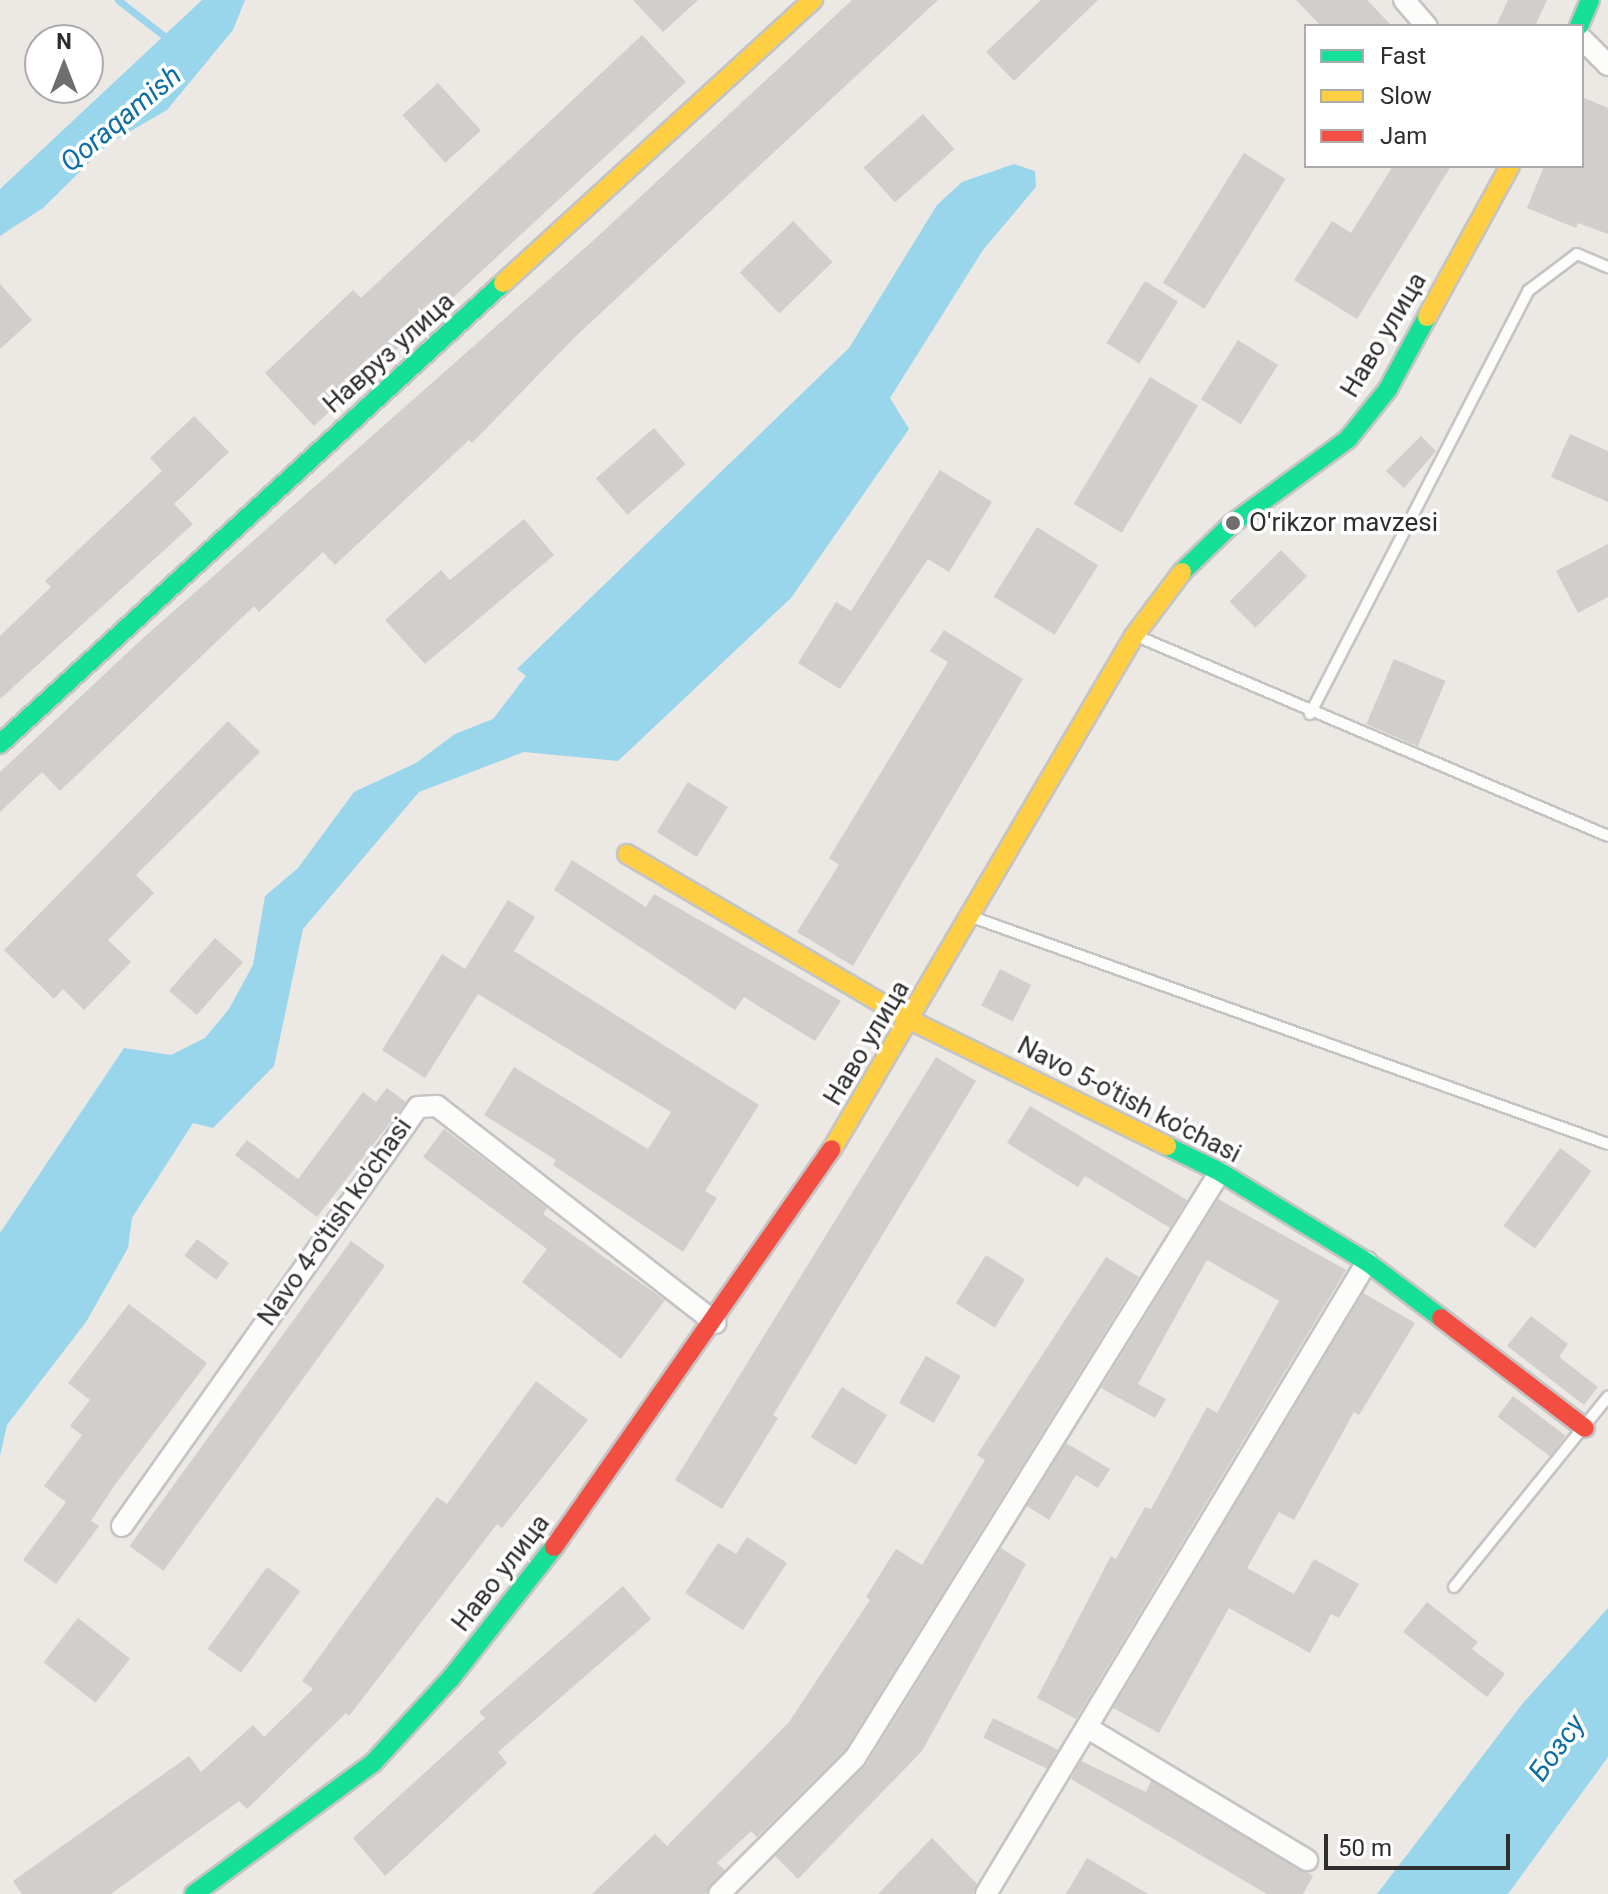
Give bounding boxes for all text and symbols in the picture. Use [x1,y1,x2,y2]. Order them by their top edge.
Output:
north arrow [24,24,104,104]
legend [1304,24,1584,168]
text: N [56,29,72,54]
text: Fast [1380,42,1426,70]
water label: Qoraqamish [54,59,188,179]
text: Slow [1380,82,1432,110]
text: Jam [1380,122,1427,150]
street label: Наво улица [1335,267,1433,403]
street label: Навруз улица [317,286,461,420]
place label: O'rikzor mavzesi [1249,507,1438,539]
marker: O'rikzor mavzesi [1224,514,1242,532]
street label: Наво улица [818,975,916,1111]
street label: Navo 5-o'tish ko'chasi [1012,1030,1246,1170]
street label: Navo 4-o'tish ko'chasi [252,1112,418,1332]
street label: Наво улица [446,1508,556,1638]
water label: Бозсу [1522,1708,1592,1788]
scale bar [1328,1818,1514,1868]
text: 50 m [1338,1834,1392,1862]

